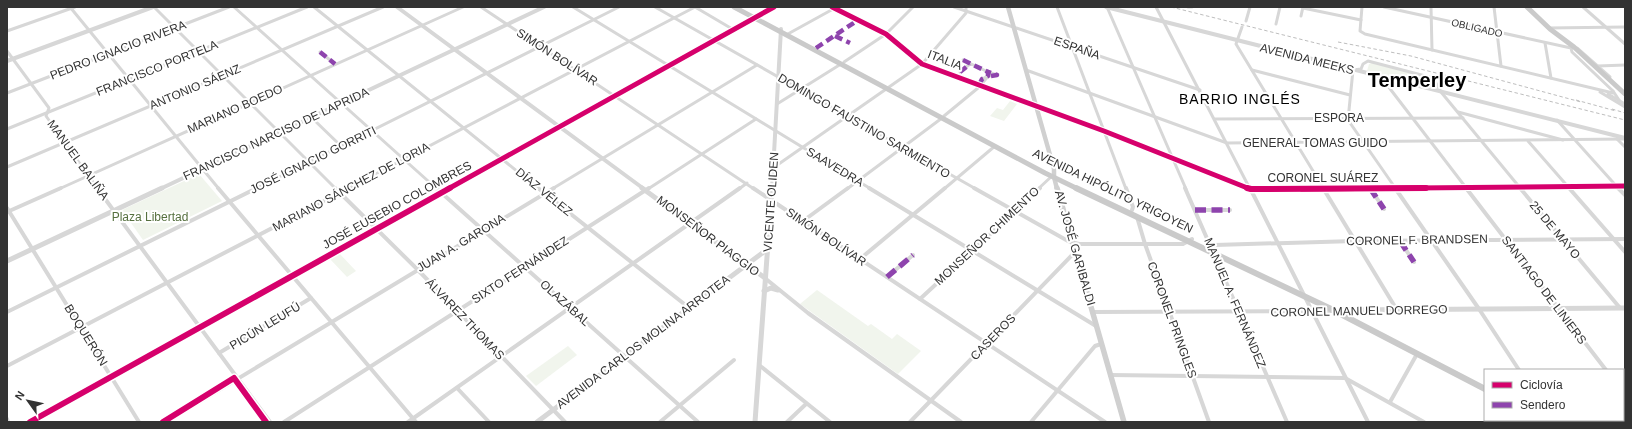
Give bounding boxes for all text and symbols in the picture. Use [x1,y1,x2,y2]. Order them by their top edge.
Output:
street label: OBLIGADO [1450,17,1504,39]
street label: PEDRO IGNACIO RIVERA [48,18,188,82]
street label: SIMÓN BOLÍVAR [514,25,601,89]
street label: ESPAÑA [1052,34,1102,62]
street label: FRANCISCO PORTELA [94,37,220,99]
street label: AVENIDA MEEKS [1258,41,1356,77]
street label: ITALIA [926,47,964,73]
street label: ANTONIO SÁENZ [147,61,243,113]
district label: Temperley [1368,69,1467,91]
street label: DOMINGO FAUSTINO SARMIENTO [775,71,953,181]
street label: MARIANO BOEDO [185,82,285,136]
street label: FRANCISCO NARCISO DE LAPRIDA [181,85,371,183]
district label: BARRIO INGLÉS [1179,91,1301,107]
street label: ESPORA [1314,111,1364,125]
street label: MANUEL BALIÑA [44,117,112,203]
street label: JOSÉ IGNACIO GORRITI [247,122,378,197]
street label: GENERAL TOMAS GUIDO [1242,136,1388,150]
street label: MARIANO SÁNCHEZ DE LORIA [270,139,432,235]
street label: SAAVEDRA [804,144,866,190]
street label: AVENIDA HIPÓLITO YRIGOYEN [1031,145,1196,236]
street label: VICENTE OLIDEN [761,152,781,252]
street label: JOSÉ EUSEBIO COLOMBRES [320,157,474,252]
street label: DÍAZ VÉLEZ [513,164,576,219]
street label: CORONEL SUÁREZ [1268,170,1378,185]
street label: MONSEÑOR CHIMENTO [932,184,1042,288]
street label: AV. JOSÉ GARIBALDI [1052,188,1099,307]
street label: MONSEÑOR PIAGGIO [654,193,762,279]
street label: 25 DE MAYO [1527,198,1583,262]
street label: SIMÓN BOLÍVAR [783,204,870,269]
park label: Plaza Libertad [112,210,188,224]
street label: JUAN A. GARONA [414,211,508,275]
street label: CORONEL F. BRANDSEN [1346,232,1488,248]
street label: SIXTO FERNÁNDEZ [468,233,571,306]
street label: SANTIAGO DE LINIERS [1499,233,1589,347]
street label: MANUEL A. FERNÁNDEZ [1201,235,1270,370]
street label: CORONEL PRINGLES [1144,260,1200,380]
street label: AVENIDA CARLOS MOLINA ARROTEA [554,272,732,412]
street label: ÁLVAREZ THOMAS [423,275,508,362]
street label: OLAZÁBAL [537,276,594,329]
street label: PICÚN LEUFÚ [227,299,303,353]
street label: BOQUERÓN [62,301,111,368]
street label: CORONEL MANUEL DORREGO [1270,302,1448,320]
street label: CASEROS [968,311,1018,363]
legend [1484,369,1624,421]
text: Ciclovía [1520,378,1563,392]
north arrow [8,381,48,421]
text: N [12,389,27,402]
text: Sendero [1520,398,1566,412]

